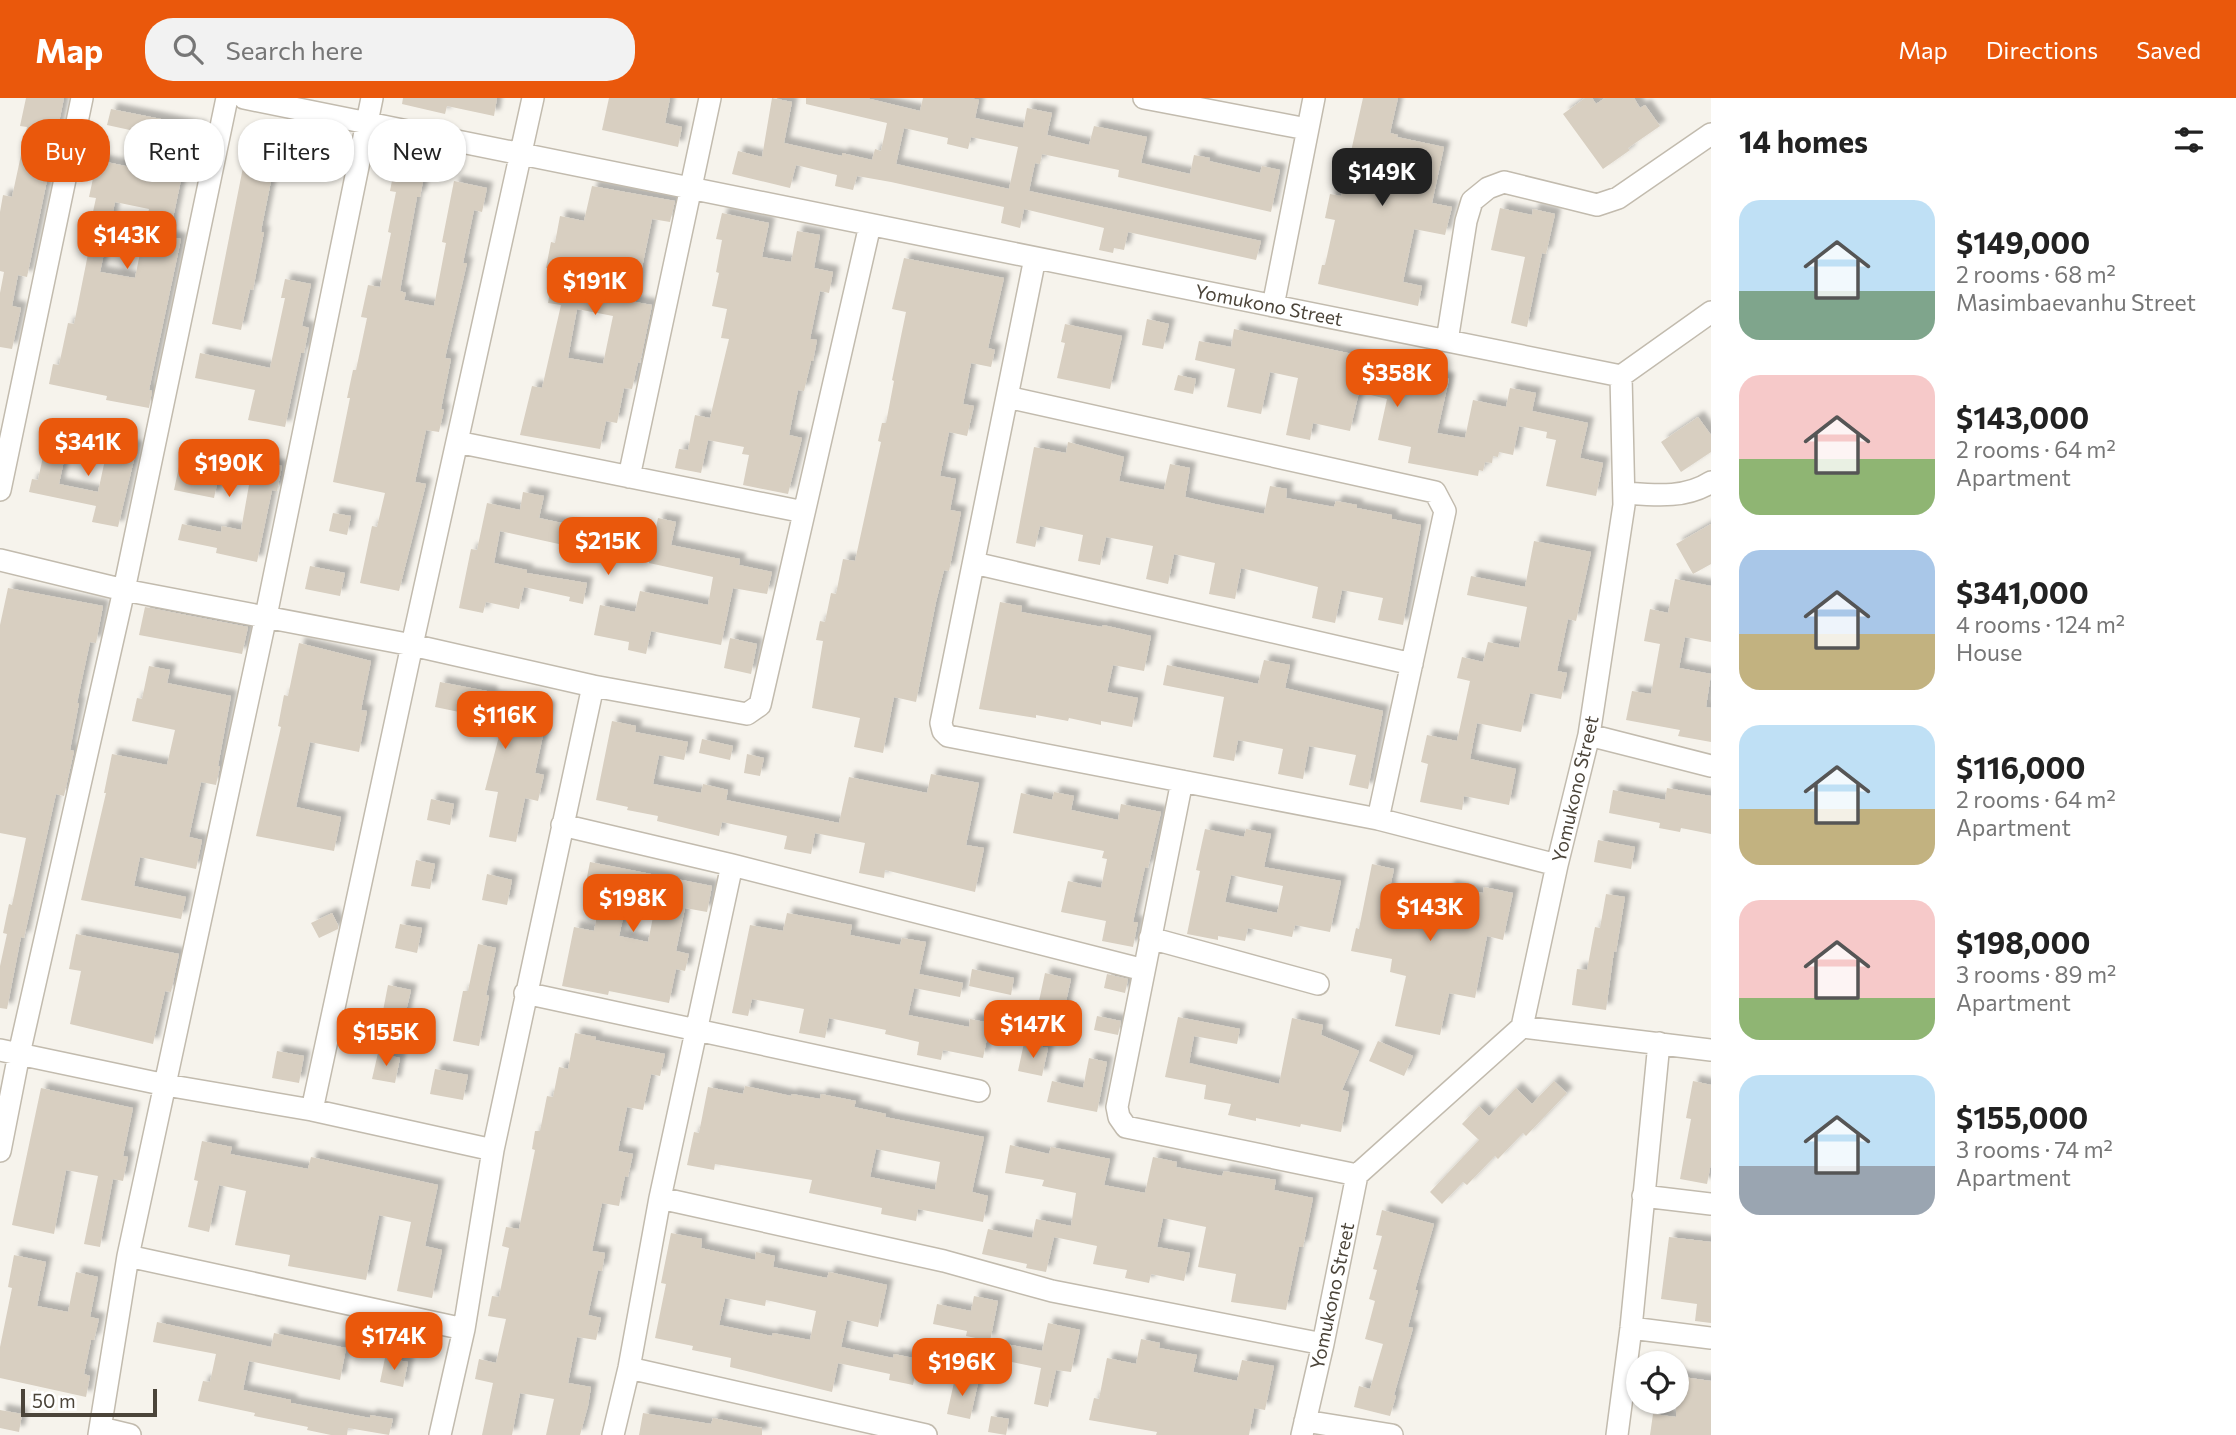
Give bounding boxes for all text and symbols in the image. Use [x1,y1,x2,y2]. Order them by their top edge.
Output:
search box [145,18,635,81]
text: Map [35,29,103,70]
icon: search [169,30,207,68]
text: Search here [225,34,363,65]
text: Map [1898,35,1948,64]
text: Directions [1986,35,2098,64]
text: Saved [2136,35,2201,64]
chip: Buy [21,119,110,182]
chip: Rent [124,119,224,182]
chip: Filters [238,119,354,182]
chip: New [368,119,466,182]
icon: filters [2170,121,2208,159]
text: 14 homes [1739,122,1868,159]
pin: $149K [1333,148,1431,208]
text: $149K [1348,157,1416,185]
pin: $143K [78,212,176,271]
text: $143K [93,220,161,248]
text: $149,000 [1956,223,2090,260]
icon: home [1795,228,1879,312]
pin: $191K [546,258,644,317]
text: 2 rooms · 68 m² [1956,260,2116,288]
text: $191K [563,266,627,294]
street label: Yomukono Street [1193,279,1345,330]
text: Masimbaevanhu Street [1956,288,2196,316]
pin: $358K [1348,350,1446,409]
text: $358K [1362,358,1432,386]
text: $143,000 [1956,398,2089,435]
icon: home [1795,403,1879,487]
pin: $341K [39,418,137,478]
text: $341K [55,427,121,455]
text: 2 rooms · 64 m² [1956,435,2116,463]
pin: $190K [180,440,278,499]
text: $190K [194,448,264,476]
text: Apartment [1956,463,2071,491]
pin: $215K [559,518,657,577]
text: $215K [575,526,641,554]
text: $341,000 [1956,573,2089,610]
icon: home [1795,578,1879,662]
text: 4 rooms · 124 m² [1956,610,2125,638]
text: House [1956,638,2022,666]
pin: $116K [456,692,554,751]
text: $116K [473,700,537,728]
street label: Yomukono Street [1546,713,1603,865]
text: $116,000 [1956,748,2085,785]
icon: home [1795,753,1879,837]
text: 2 rooms · 64 m² [1956,785,2116,813]
text: Apartment [1956,813,2071,841]
pin: $198K [584,874,682,934]
text: $198K [599,883,667,911]
pin: $143K [1381,884,1479,943]
text: $143K [1396,892,1464,920]
text: $198,000 [1956,923,2090,960]
icon: home [1795,928,1879,1012]
text: 3 rooms · 89 m² [1956,960,2116,988]
text: Apartment [1956,988,2071,1016]
pin: $147K [984,1000,1082,1060]
pin: $155K [337,1009,435,1068]
text: $147K [1000,1009,1066,1037]
text: $155K [353,1017,419,1045]
text: $155,000 [1956,1098,2088,1135]
icon: home [1795,1103,1879,1187]
text: 3 rooms · 74 m² [1956,1135,2113,1163]
text: Apartment [1956,1163,2071,1191]
street label: Yomukono Street [1305,1220,1358,1372]
pin: $174K [345,1312,443,1372]
text: $174K [361,1321,427,1349]
pin: $196K [913,1338,1011,1398]
text: $196K [928,1347,996,1375]
map controls [1626,1351,1689,1414]
button: locate [1626,1351,1689,1414]
scale bar [21,1386,158,1418]
text: 50 m [32,1389,76,1412]

